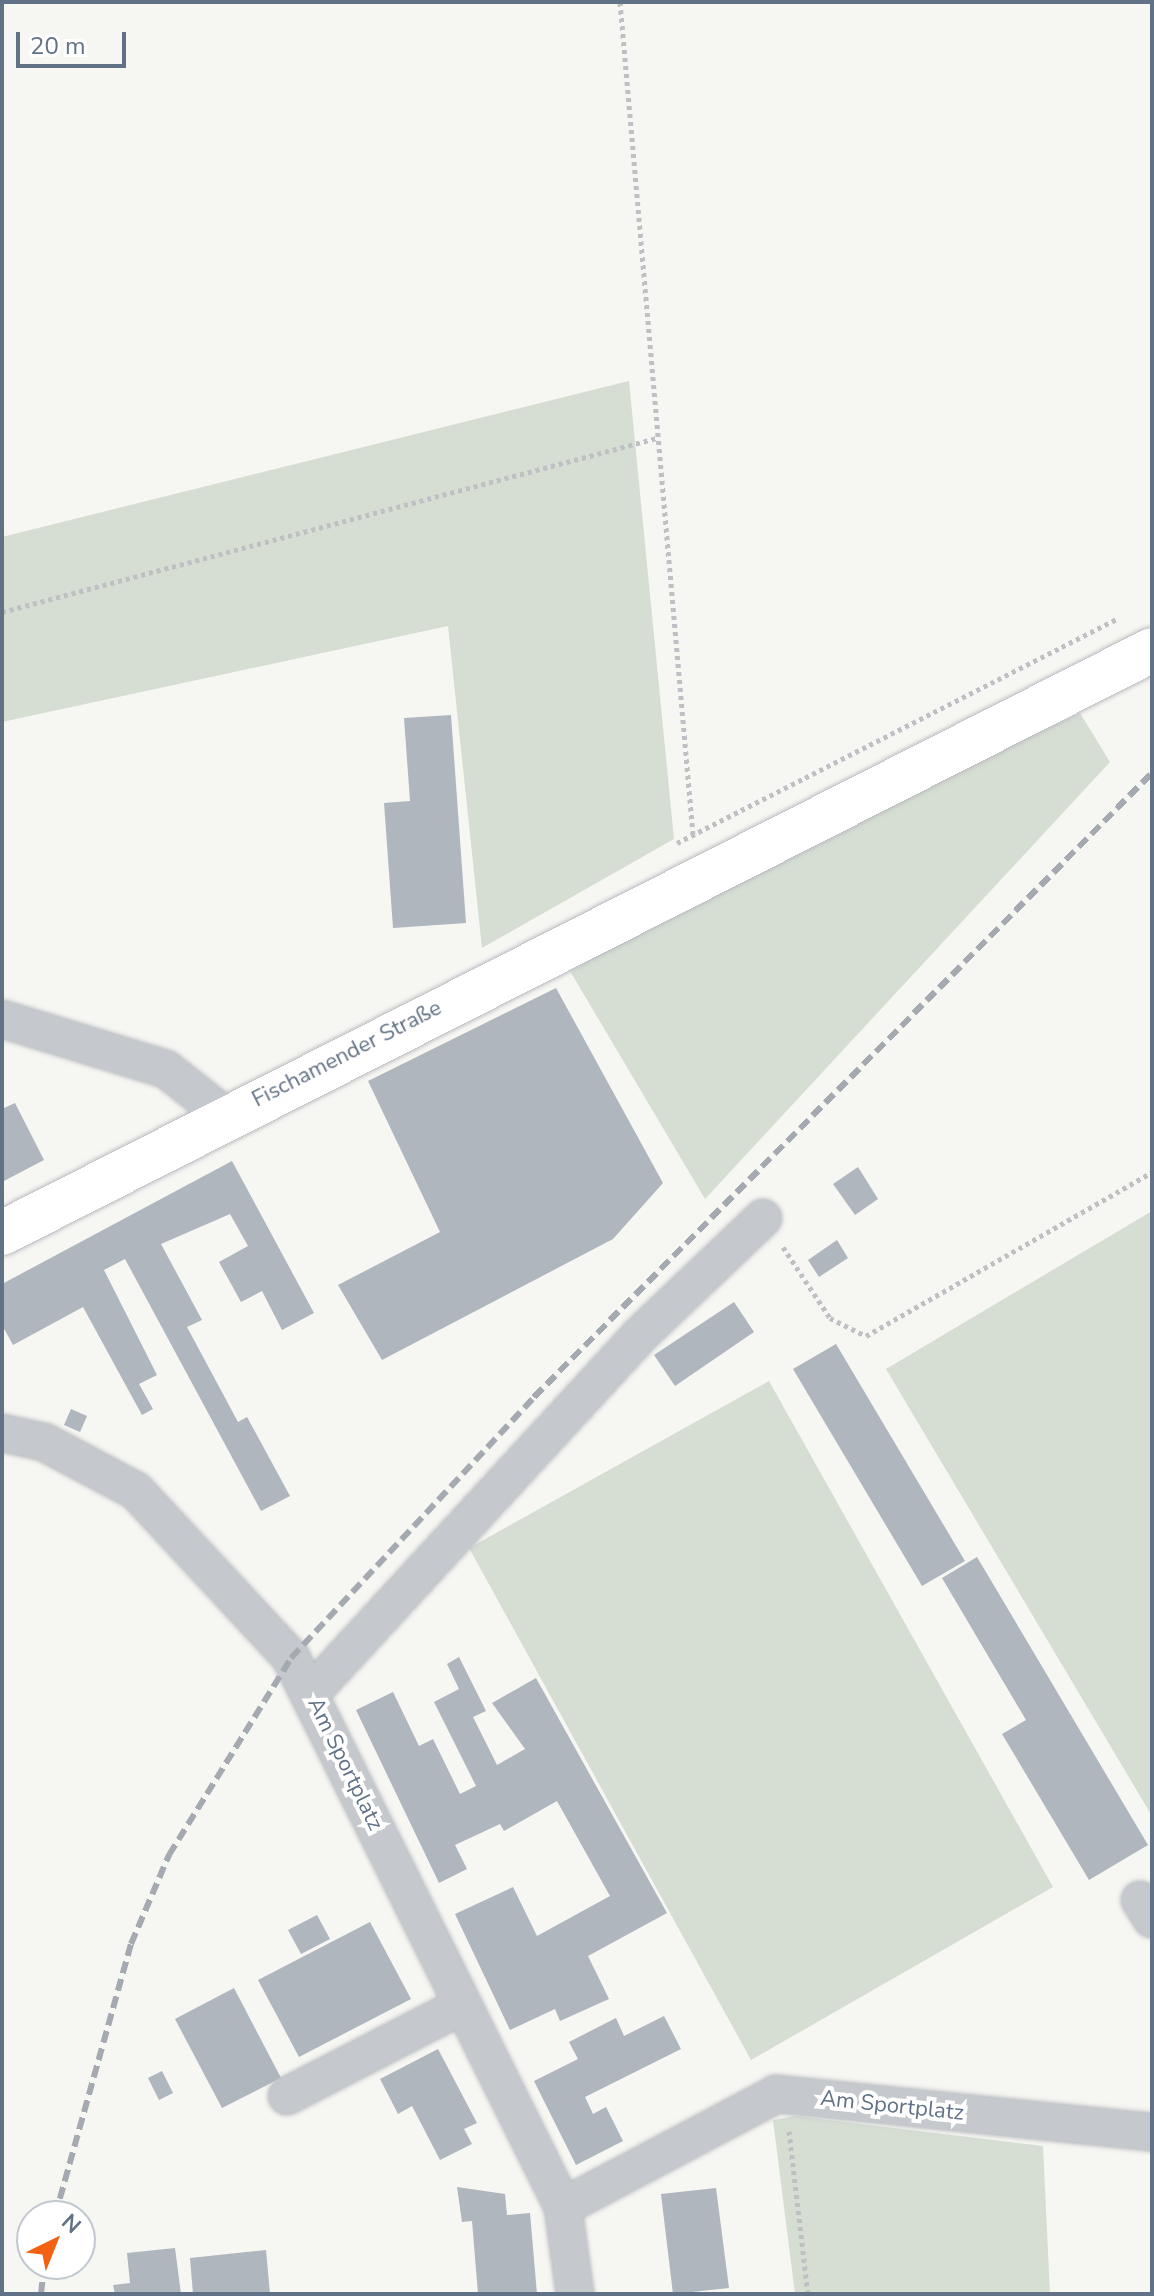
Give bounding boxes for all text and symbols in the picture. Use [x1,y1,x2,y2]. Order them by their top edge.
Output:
scale bar [20,16,130,66]
text: 20 m [30,30,86,62]
street label: Fischamender Straße [248,995,446,1113]
street label: Am Sportplatz [302,1693,388,1835]
street label: Am Sportplatz [819,2085,965,2127]
north arrow [16,2200,96,2280]
text: N [55,2207,87,2240]

